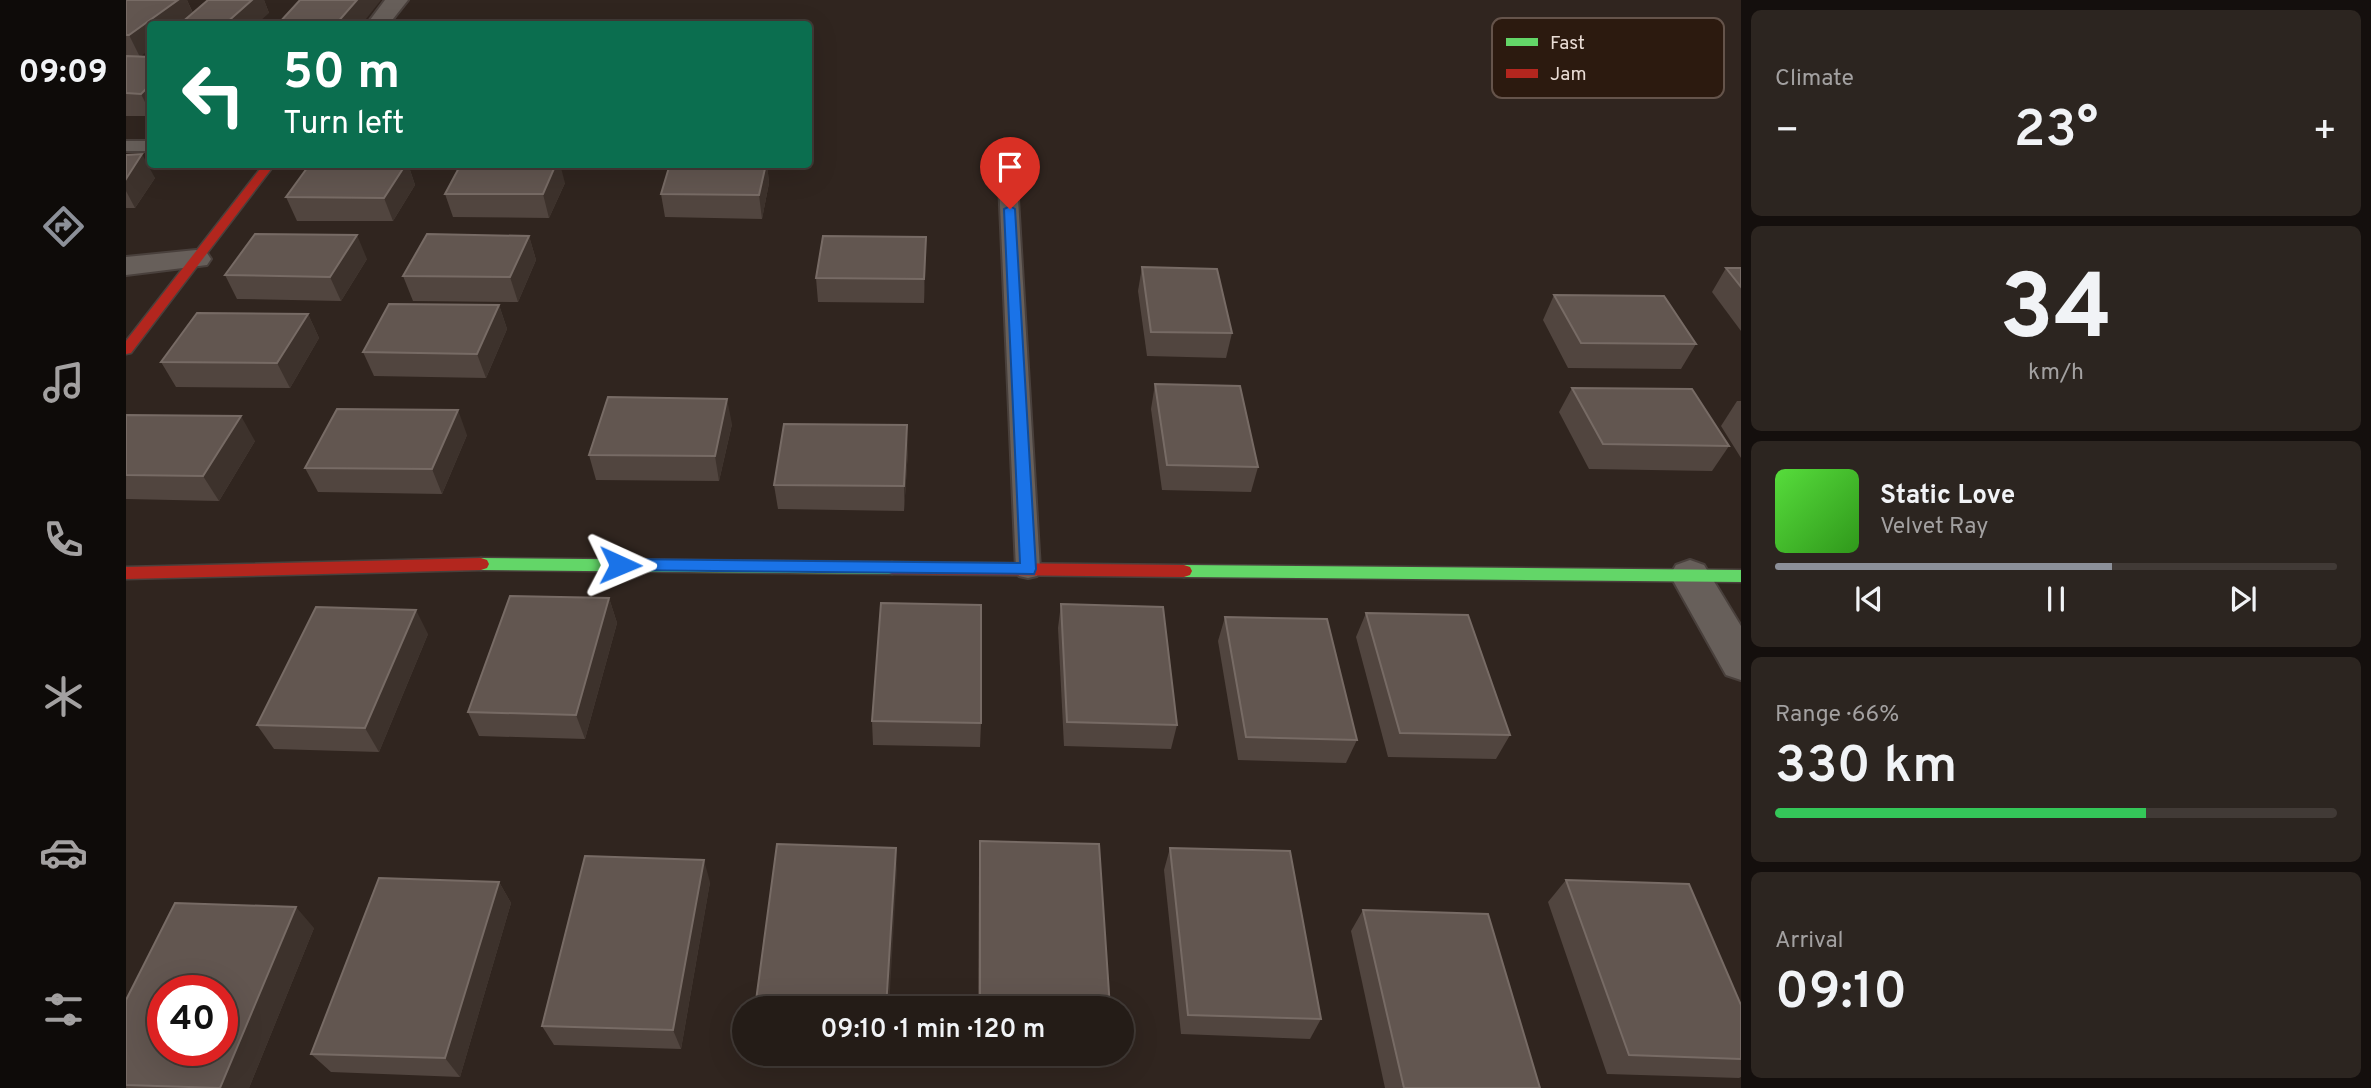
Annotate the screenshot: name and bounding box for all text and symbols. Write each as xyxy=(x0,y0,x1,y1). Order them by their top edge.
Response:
legend xyxy=(1492,18,1724,98)
text: Fast xyxy=(1550,32,1585,56)
text: 50 m xyxy=(283,44,400,106)
icon: left xyxy=(168,49,259,140)
text: 09:09 xyxy=(18,54,108,94)
text: Jam xyxy=(1550,63,1587,87)
text: Climate xyxy=(1775,65,1854,94)
text: 23° xyxy=(2014,99,2098,165)
text: Turn left xyxy=(283,105,404,145)
text: − xyxy=(1775,108,1800,157)
text: + xyxy=(2312,108,2337,157)
pin xyxy=(980,137,1040,209)
icon: arrive xyxy=(991,148,1029,186)
icon: directions xyxy=(39,202,88,251)
text: 34 xyxy=(1999,256,2113,371)
icon: music xyxy=(39,358,88,407)
text: km/h xyxy=(2028,359,2084,388)
text: Static Love xyxy=(1880,480,2015,513)
text: Velvet Ray xyxy=(1880,513,1988,542)
icon: phone xyxy=(39,515,88,564)
position arrow xyxy=(583,528,657,602)
icon: previous xyxy=(1850,580,1888,618)
icon: pause xyxy=(2037,580,2075,618)
icon: next xyxy=(2224,580,2262,618)
icon: climate xyxy=(39,672,88,721)
text: Range · 66% xyxy=(1775,701,1899,730)
text: 330 km xyxy=(1775,735,1957,801)
icon: car xyxy=(39,828,88,877)
text: Arrival xyxy=(1775,927,1844,956)
text: 09:10 xyxy=(1775,961,1907,1027)
speed limit sign: 40 xyxy=(147,975,238,1066)
icon: filters xyxy=(39,985,88,1034)
text: 09:10 · 1 min · 120 m xyxy=(821,1014,1045,1047)

